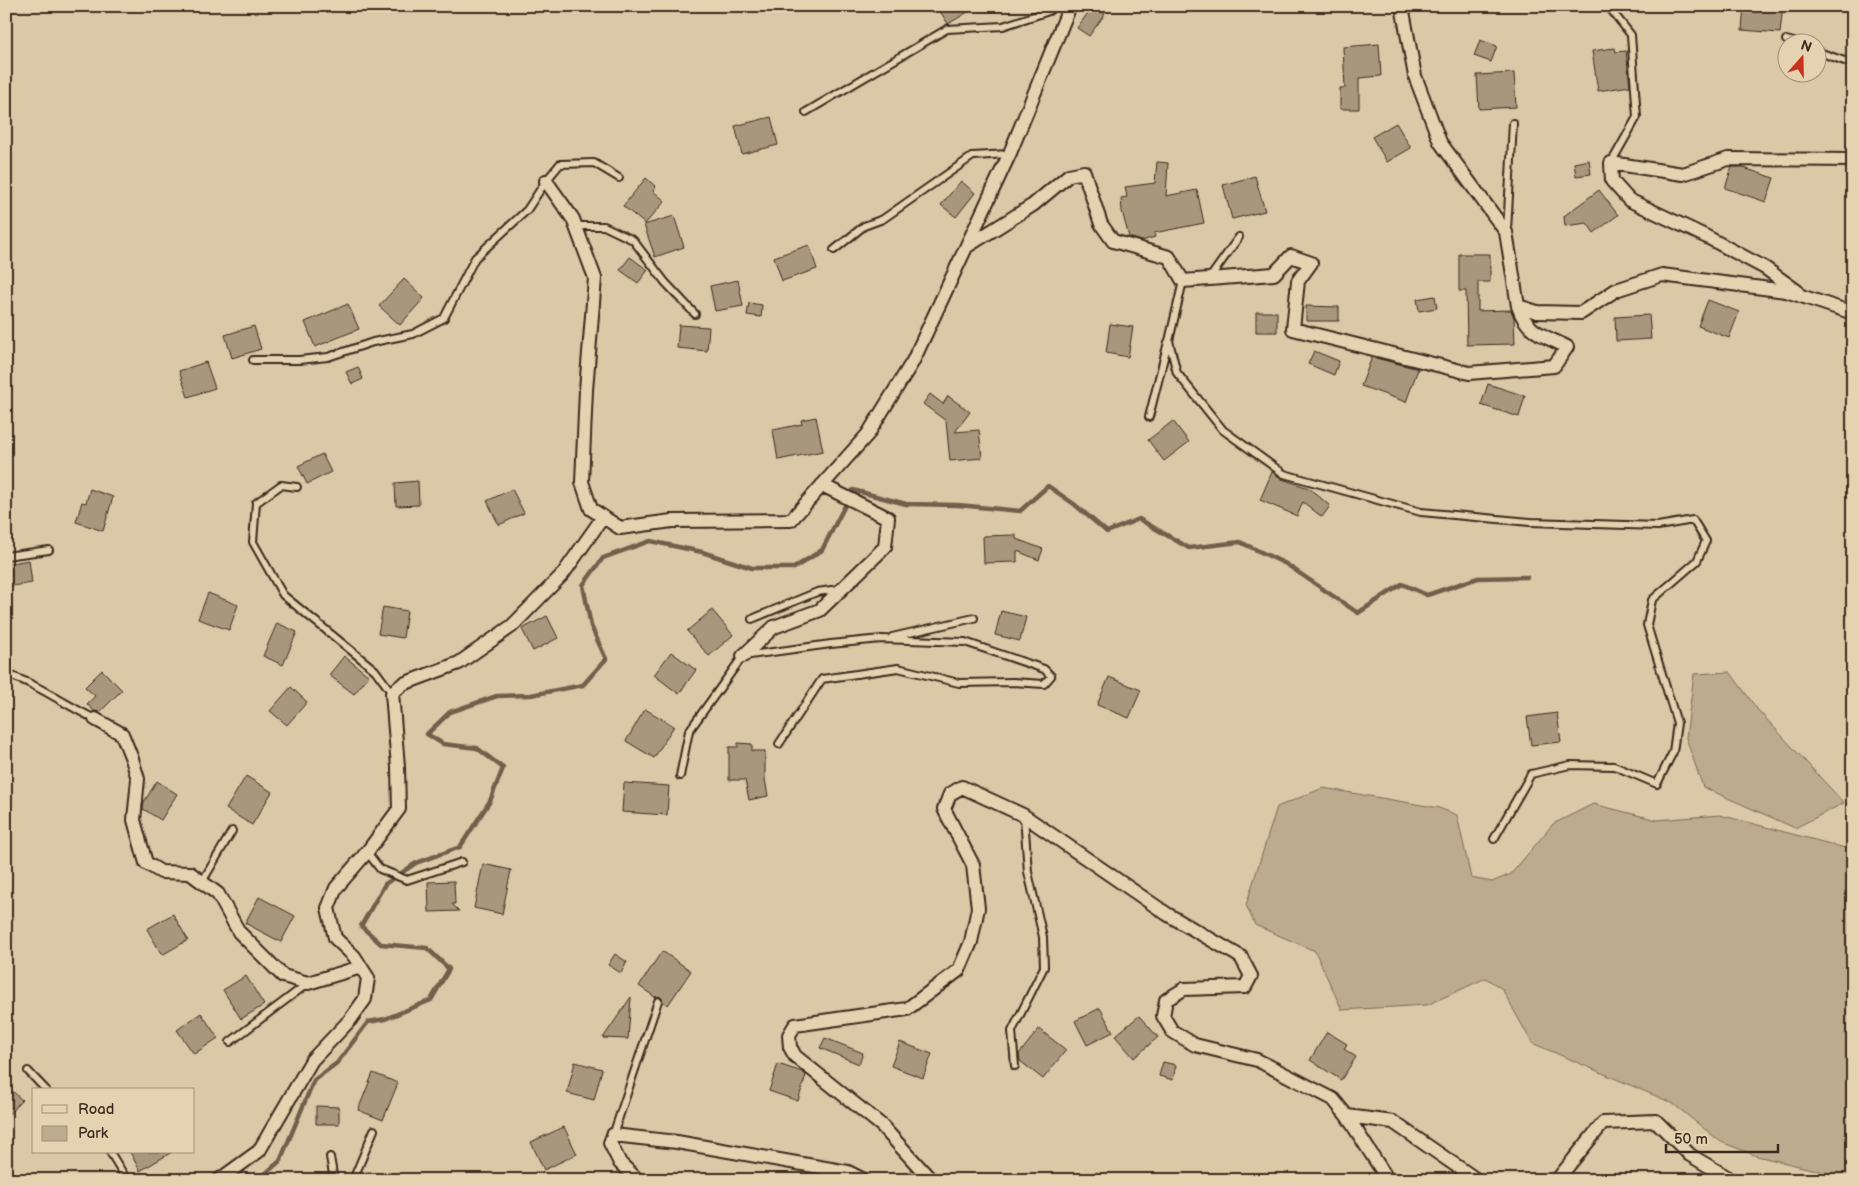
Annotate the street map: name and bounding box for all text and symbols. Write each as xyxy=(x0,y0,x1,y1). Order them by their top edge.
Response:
north arrow xyxy=(1776,32,1826,82)
text: N xyxy=(1798,36,1814,56)
legend xyxy=(32,1088,195,1154)
text: Road xyxy=(78,1100,114,1119)
scale bar xyxy=(1666,1121,1779,1153)
text: Park xyxy=(78,1124,109,1143)
text: 50 m xyxy=(1674,1130,1708,1149)

